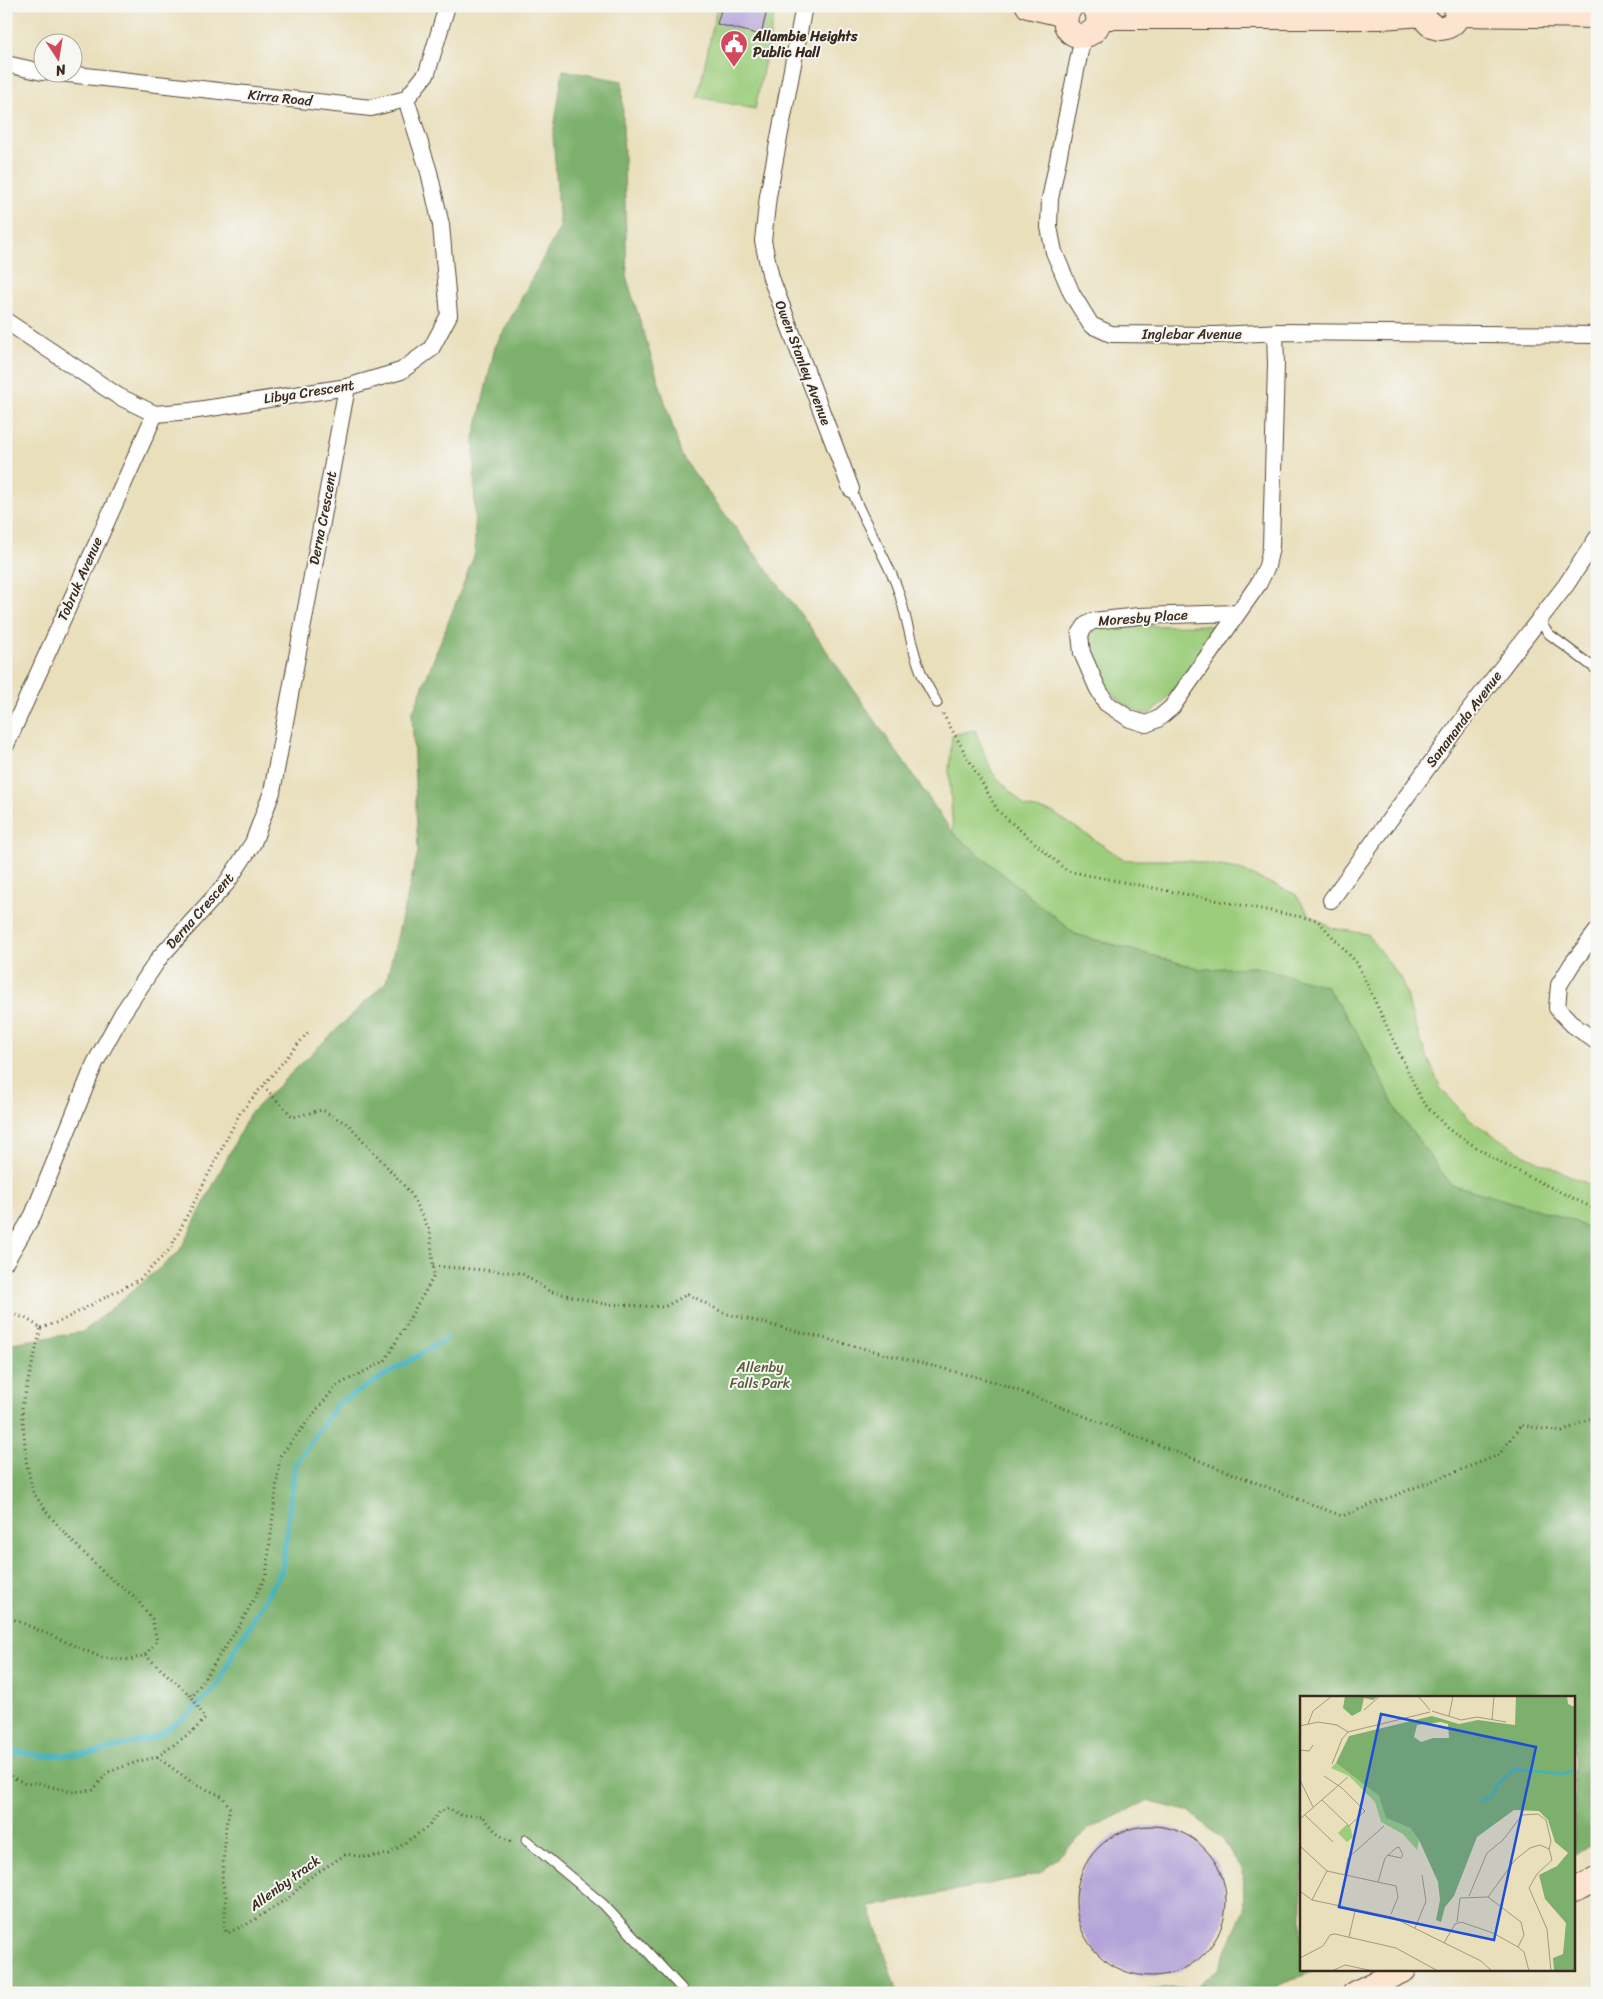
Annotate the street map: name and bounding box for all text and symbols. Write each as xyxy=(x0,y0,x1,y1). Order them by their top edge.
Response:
place label: Allambie Heights Public Hall xyxy=(752,24,858,65)
public building icon: Allambie Heights Public Hall xyxy=(719,29,749,68)
north arrow xyxy=(32,32,82,82)
text: N xyxy=(53,57,69,84)
street label: Kirra Road xyxy=(247,82,315,114)
street label: Owen Stanley Avenue xyxy=(768,297,838,430)
street label: Inglebar Avenue xyxy=(1141,322,1242,347)
street label: Libya Crescent xyxy=(262,372,356,412)
street label: Derna Crescent xyxy=(302,469,344,567)
street label: Tobruk Avenue xyxy=(50,533,110,625)
street label: Moresby Place xyxy=(1097,602,1189,634)
street label: Sanananda Avenue xyxy=(1419,665,1509,773)
street label: Derna Crescent xyxy=(159,867,241,955)
park label: Allenby Falls Park xyxy=(730,1355,791,1396)
inset map xyxy=(1300,1696,1576,1972)
street label: Allenby track xyxy=(243,1848,326,1918)

